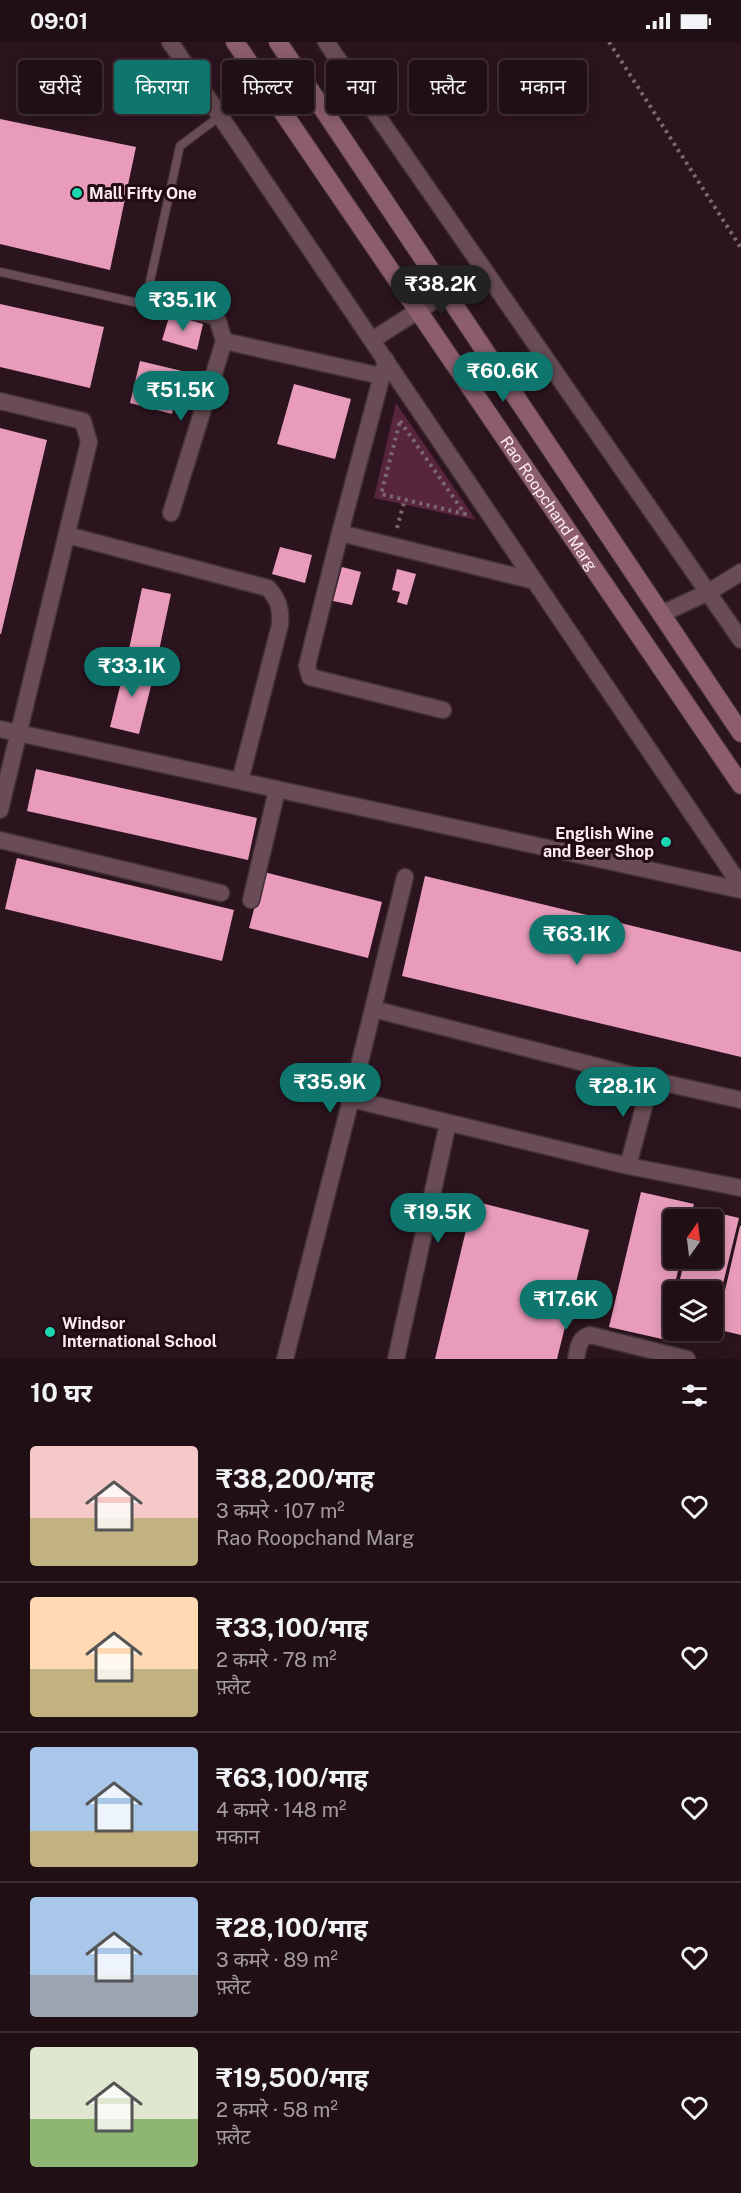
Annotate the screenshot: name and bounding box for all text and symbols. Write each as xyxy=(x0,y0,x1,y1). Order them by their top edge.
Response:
text: 09:01 xyxy=(30,8,88,34)
chip: खरीदें xyxy=(18,60,102,114)
chip: किराया xyxy=(114,60,210,114)
chip: फ़िल्टर xyxy=(222,60,314,114)
chip: नया xyxy=(326,60,397,114)
chip: फ़्लैट xyxy=(409,60,487,114)
chip: मकान xyxy=(499,60,587,114)
place label: Mall Fifty One xyxy=(89,184,197,203)
marker: Mall Fifty One xyxy=(70,186,84,200)
pin: ₹38.2K xyxy=(392,265,490,316)
text: ₹38.2K xyxy=(405,272,477,296)
pin: ₹35.1K xyxy=(134,281,232,332)
text: ₹35.1K xyxy=(149,288,217,312)
pin: ₹60.6K xyxy=(454,352,552,403)
text: ₹60.6K xyxy=(467,359,539,383)
pin: ₹51.5K xyxy=(132,371,230,422)
text: ₹51.5K xyxy=(147,378,215,402)
street label: Rao Roopchand Marg xyxy=(497,432,602,574)
pin: ₹33.1K xyxy=(83,647,181,698)
text: ₹33.1K xyxy=(98,654,166,678)
place label: English Wine and Beer Shop xyxy=(543,824,654,861)
marker: English Wine and Beer Shop xyxy=(659,835,673,849)
pin: ₹63.1K xyxy=(528,915,626,966)
text: ₹63.1K xyxy=(543,922,611,946)
pin: ₹35.9K xyxy=(281,1063,379,1114)
pin: ₹28.1K xyxy=(574,1067,672,1118)
text: ₹35.9K xyxy=(294,1070,366,1094)
text: ₹28.1K xyxy=(589,1074,657,1098)
pin: ₹19.5K xyxy=(389,1193,487,1244)
text: ₹19.5K xyxy=(404,1200,472,1224)
north arrow xyxy=(663,1209,723,1269)
map controls xyxy=(663,1209,723,1341)
pin: ₹17.6K xyxy=(517,1280,615,1331)
button: layers xyxy=(663,1281,723,1341)
text: ₹17.6K xyxy=(534,1287,598,1311)
place label: Windsor International School xyxy=(62,1314,217,1351)
marker: Windsor International School xyxy=(43,1325,57,1339)
text: 10 घर xyxy=(30,1377,92,1408)
icon: filters xyxy=(678,1379,711,1412)
text: ₹38,200/माह xyxy=(216,1463,374,1494)
icon: home xyxy=(78,1470,150,1542)
icon: heart xyxy=(678,1490,711,1523)
text: 3 कमरे · 107 m² xyxy=(216,1499,345,1523)
text: Rao Roopchand Marg xyxy=(216,1526,414,1550)
text: ₹33,100/माह xyxy=(216,1612,368,1643)
icon: home xyxy=(78,1621,150,1693)
icon: heart xyxy=(678,1641,711,1674)
text: 2 कमरे · 78 m² xyxy=(216,1648,337,1672)
text: फ़्लैट xyxy=(216,1675,251,1699)
text: ₹63,100/माह xyxy=(216,1762,368,1793)
icon: home xyxy=(78,1771,150,1843)
icon: heart xyxy=(678,1791,711,1824)
text: 4 कमरे · 148 m² xyxy=(216,1798,346,1822)
text: मकान xyxy=(216,1825,260,1849)
text: ₹28,100/माह xyxy=(216,1912,368,1943)
icon: home xyxy=(78,1921,150,1993)
icon: heart xyxy=(678,1941,711,1974)
text: 3 कमरे · 89 m² xyxy=(216,1948,338,1972)
text: फ़्लैट xyxy=(216,1975,251,1999)
text: ₹19,500/माह xyxy=(216,2062,368,2093)
icon: home xyxy=(78,2071,150,2143)
icon: heart xyxy=(678,2091,711,2124)
text: 2 कमरे · 58 m² xyxy=(216,2098,338,2122)
text: फ़्लैट xyxy=(216,2125,251,2149)

